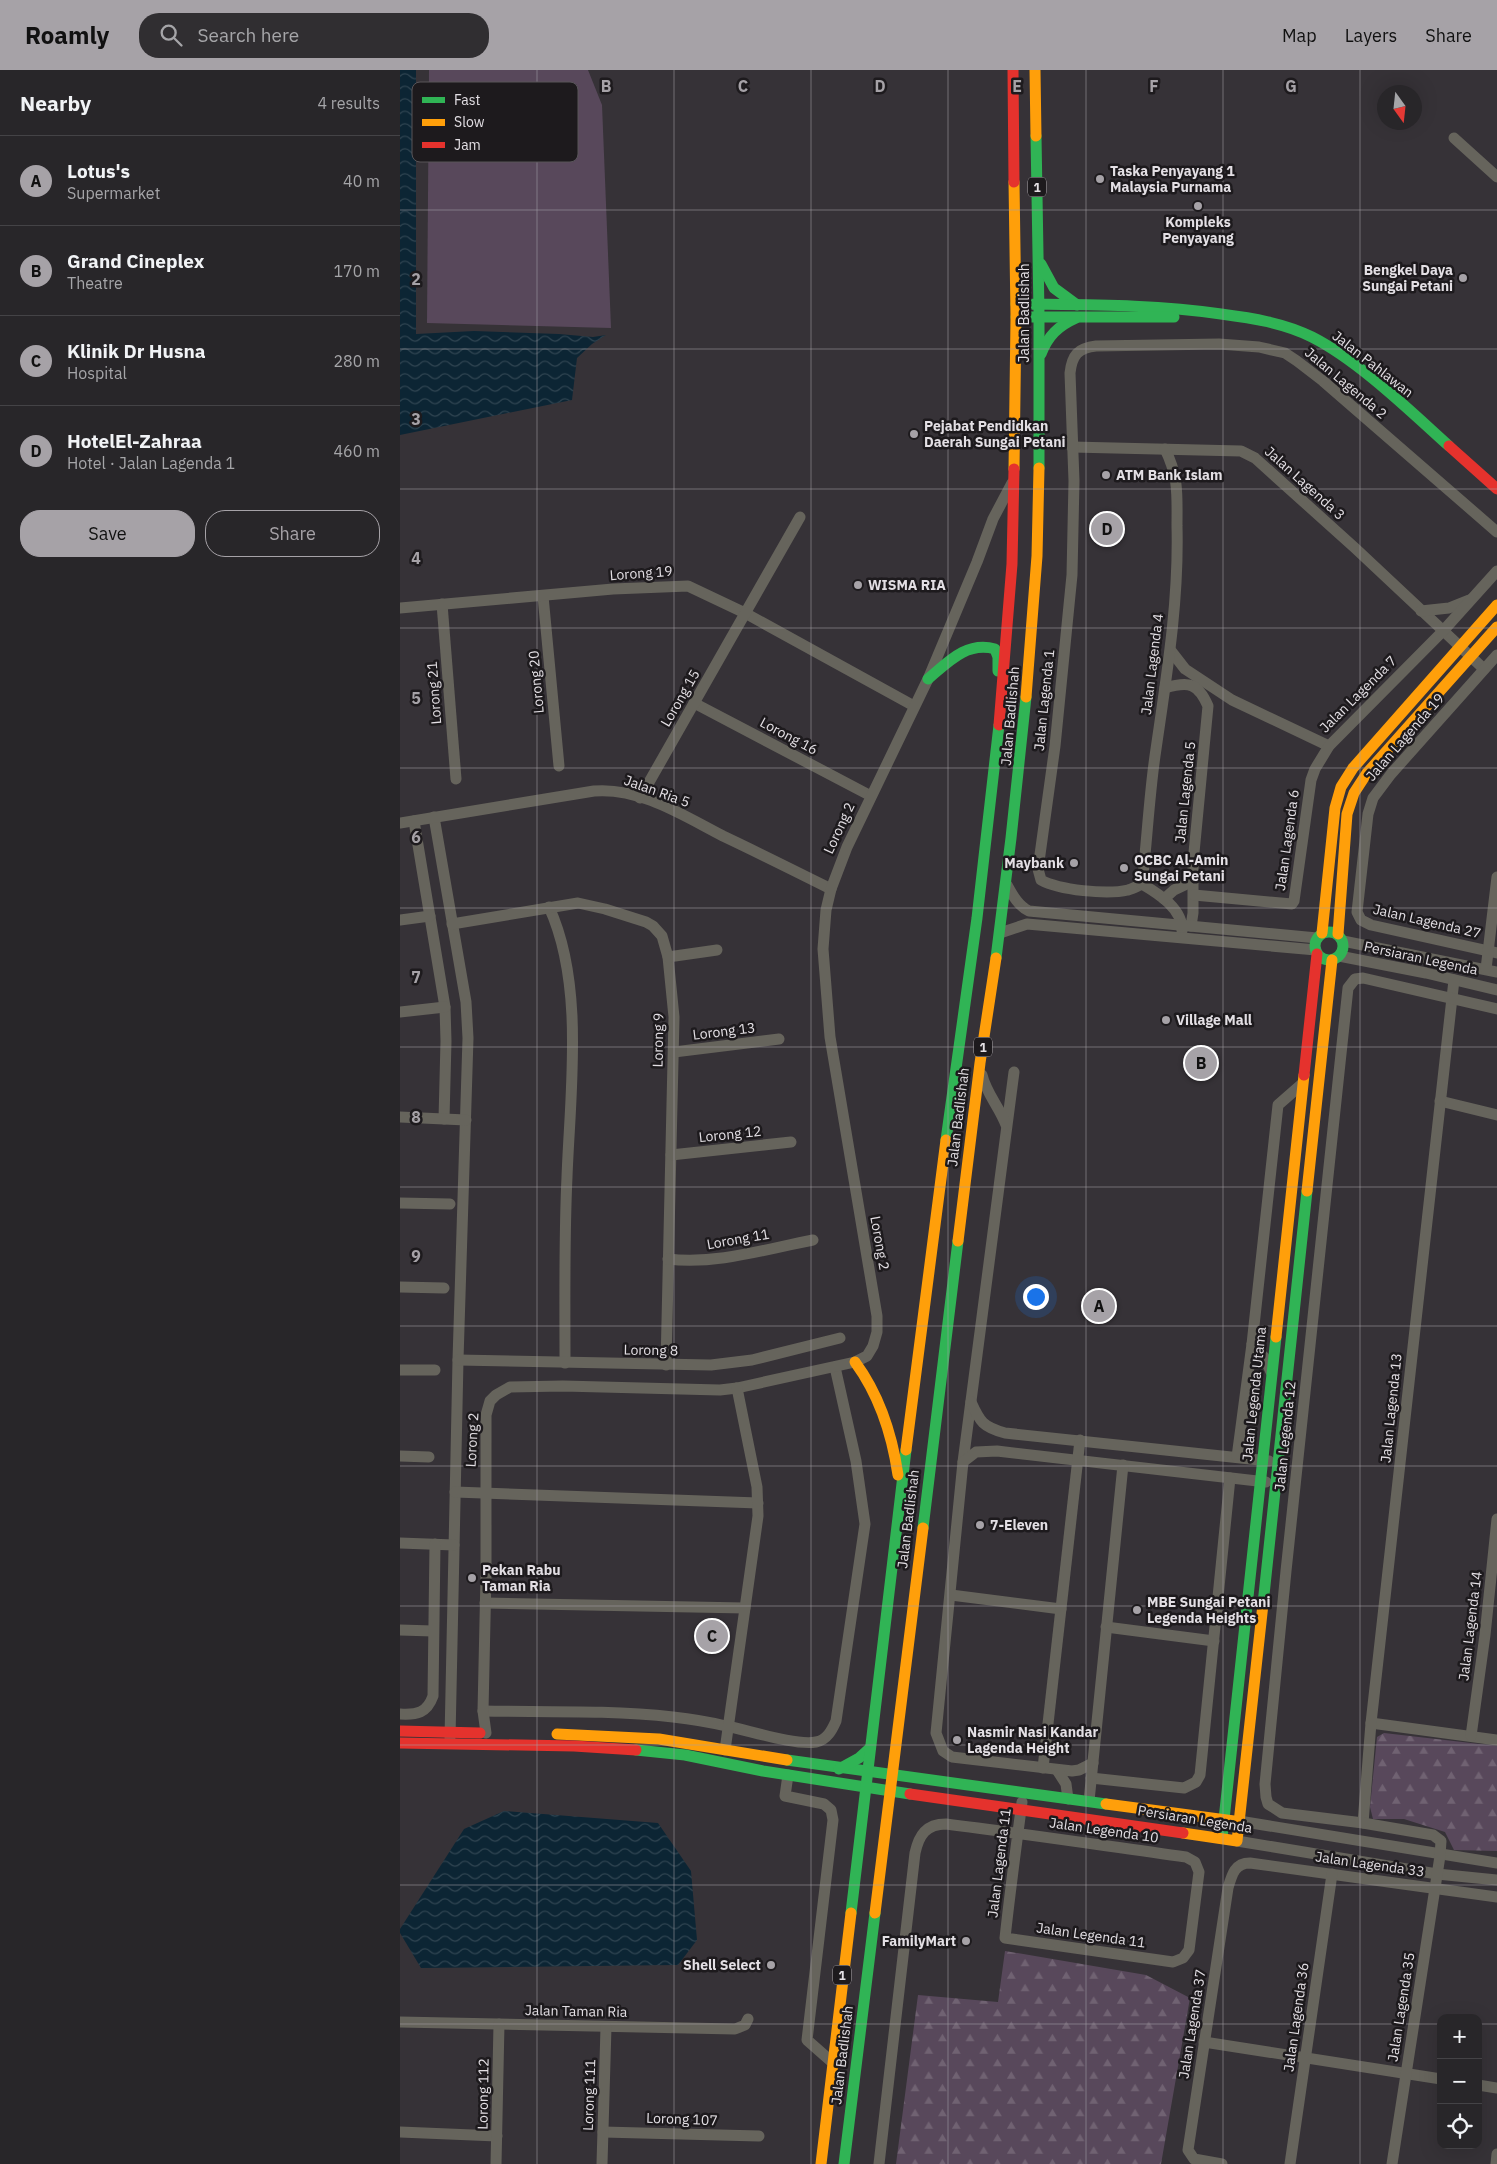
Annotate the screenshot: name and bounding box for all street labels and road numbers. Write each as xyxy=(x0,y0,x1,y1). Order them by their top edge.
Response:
road number: 1 xyxy=(1028,178,1046,196)
street label: Jalan Badlishah xyxy=(1015,263,1033,363)
street label: Jalan Pahlawan xyxy=(1329,327,1417,401)
street label: Jalan Lagenda 2 xyxy=(1301,343,1391,423)
street label: Jalan Lagenda 3 xyxy=(1261,442,1349,524)
street label: Lorong 19 xyxy=(609,562,673,584)
street label: Jalan Lagenda 4 xyxy=(1137,612,1167,716)
street label: Jalan Lagenda 1 xyxy=(1030,648,1058,752)
street label: Lorong 20 xyxy=(524,650,548,714)
street label: Jalan Lagenda 7 xyxy=(1316,652,1400,736)
street label: Lorong 21 xyxy=(423,661,445,725)
street label: Lorong 15 xyxy=(656,666,704,730)
street label: Jalan Badlishah xyxy=(997,666,1023,766)
street label: Jalan Lagenda 19 xyxy=(1362,689,1448,785)
street label: Lorong 16 xyxy=(757,713,821,759)
street label: Jalan Lagenda 5 xyxy=(1171,740,1199,844)
street label: Jalan Ria 5 xyxy=(622,771,692,811)
street label: Jalan Lagenda 6 xyxy=(1271,788,1303,892)
street label: Lorong 2 xyxy=(819,799,859,857)
street label: Jalan Lagenda 27 xyxy=(1371,900,1483,942)
street label: Persiaran Legenda xyxy=(1363,937,1480,979)
street label: Lorong 9 xyxy=(649,1013,667,1067)
street label: Lorong 13 xyxy=(692,1018,756,1044)
road number: 1 xyxy=(974,1038,992,1056)
street label: Jalan Badlishah xyxy=(943,1067,973,1167)
street label: Lorong 12 xyxy=(698,1122,762,1146)
street label: Lorong 2 xyxy=(866,1215,894,1271)
street label: Lorong 11 xyxy=(705,1225,771,1253)
street label: Jalan Legenda Utama xyxy=(1238,1325,1270,1462)
street label: Lorong 8 xyxy=(624,1341,678,1359)
street label: Jalan Lagenda 13 xyxy=(1376,1352,1406,1464)
street label: Jalan Legenda 12 xyxy=(1270,1380,1300,1492)
street label: Lorong 2 xyxy=(462,1412,482,1468)
street label: Jalan Badlishah xyxy=(893,1469,923,1569)
street label: Jalan Lagenda 14 xyxy=(1454,1570,1486,1682)
street label: Persiaran Legenda xyxy=(1136,1801,1254,1837)
street label: Jalan Lagenda 11 xyxy=(983,1807,1015,1919)
street label: Jalan Legenda 10 xyxy=(1048,1813,1160,1847)
street label: Jalan Lagenda 33 xyxy=(1314,1847,1426,1881)
street label: Jalan Legenda 11 xyxy=(1035,1918,1147,1952)
street label: Jalan Lagenda 35 xyxy=(1383,1951,1419,2063)
street label: Jalan Lagenda 36 xyxy=(1279,1961,1313,2073)
road number: 1 xyxy=(833,1966,851,1984)
street label: Jalan Lagenda 37 xyxy=(1174,1968,1210,2080)
street label: Jalan Taman Ria xyxy=(525,2001,628,2021)
street label: Jalan Badlishah xyxy=(827,2005,857,2105)
street label: Lorong 112 xyxy=(473,2058,493,2130)
street label: Lorong 111 xyxy=(579,2059,599,2131)
street label: Lorong 107 xyxy=(646,2109,718,2129)

